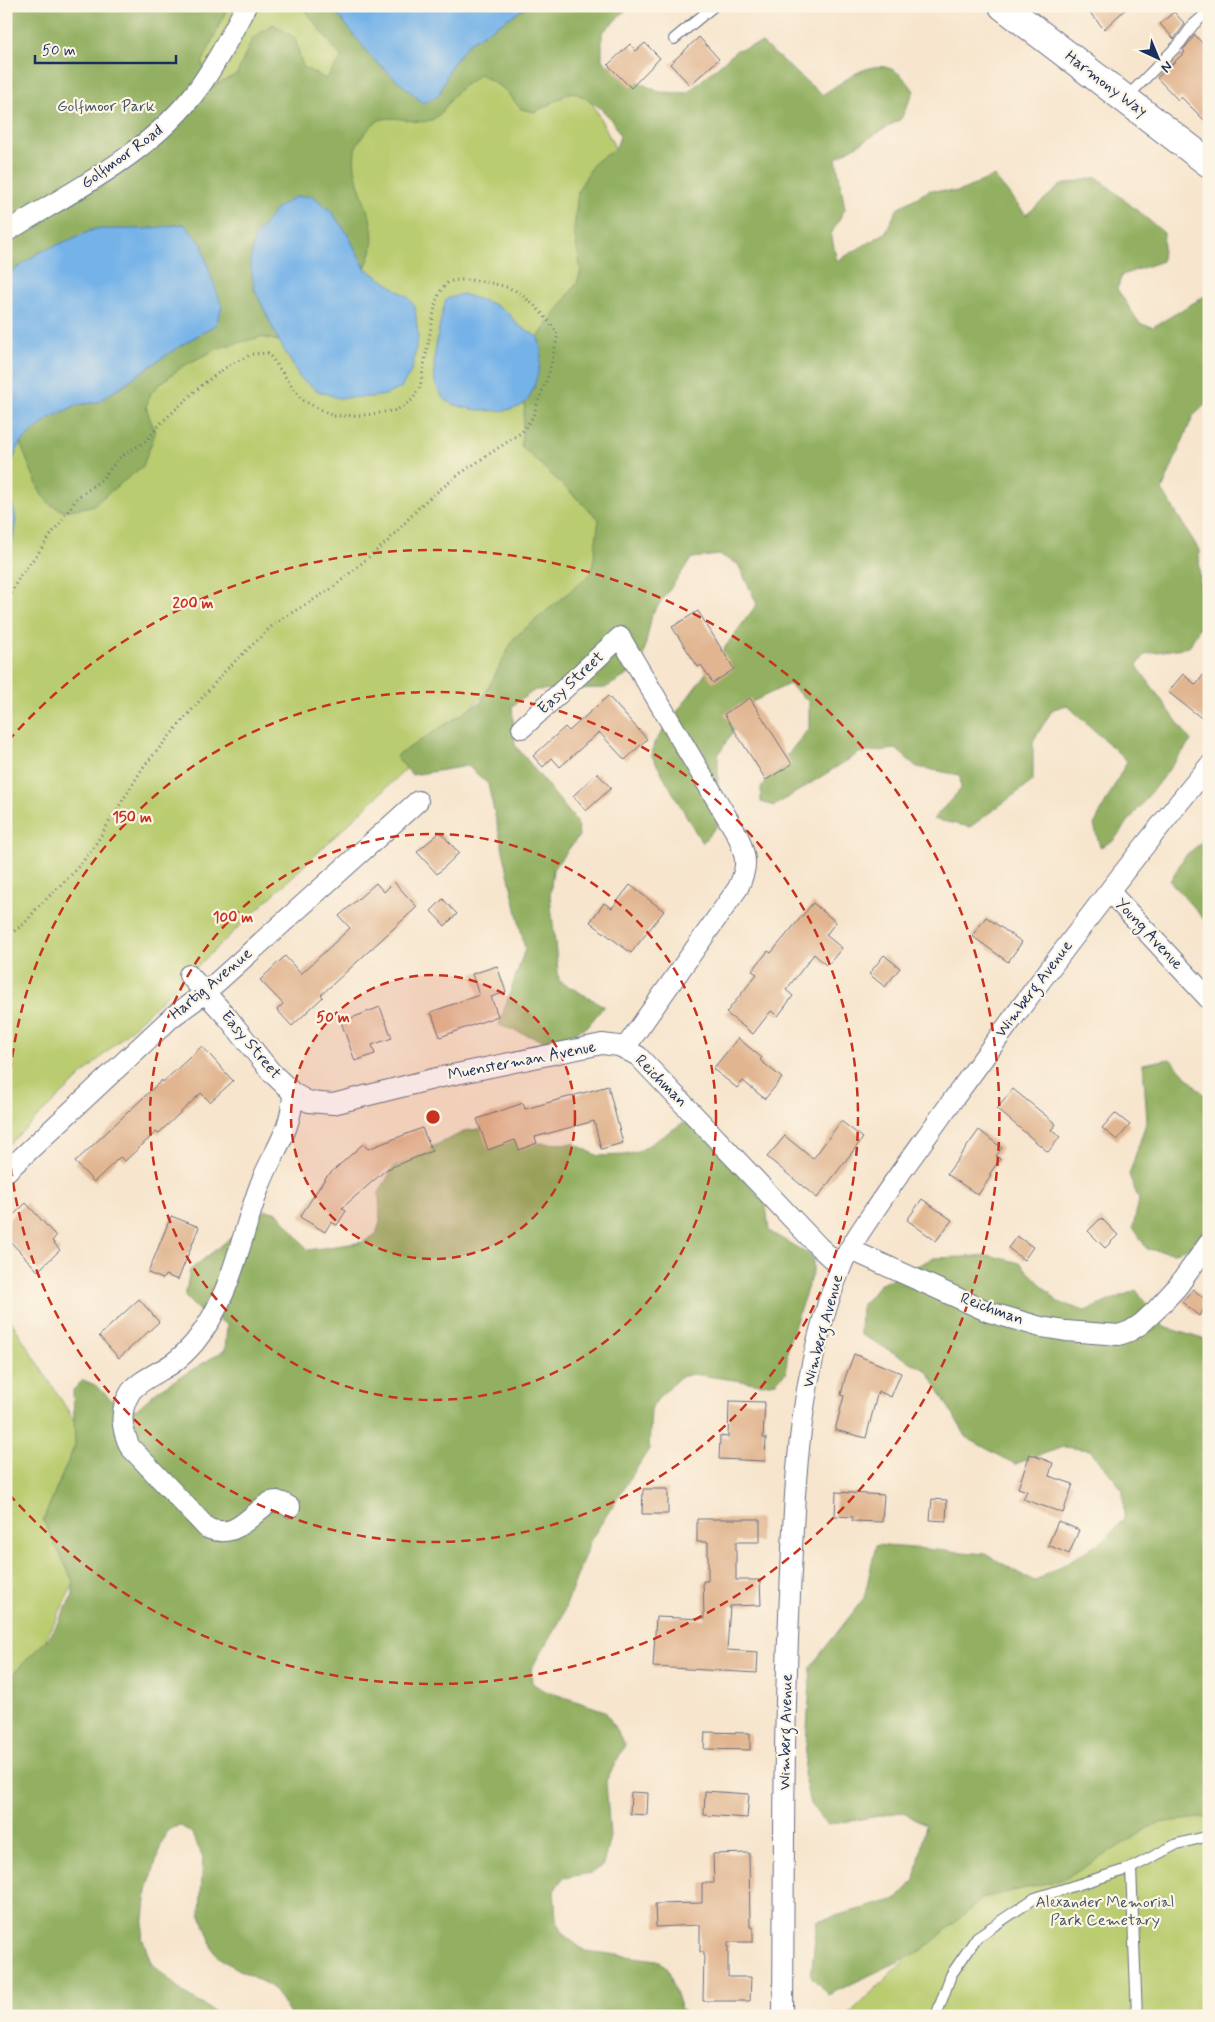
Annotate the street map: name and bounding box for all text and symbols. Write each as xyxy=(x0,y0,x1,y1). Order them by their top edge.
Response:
scale bar xyxy=(35,32,176,64)
north arrow xyxy=(1132,32,1182,82)
text: 50 m xyxy=(42,41,76,61)
street label: Harmony Way xyxy=(1060,46,1152,122)
text: N xyxy=(1157,57,1176,76)
park label: Golfmoor Park xyxy=(57,96,155,117)
street label: Golfmoor Road xyxy=(77,120,167,194)
text: 200 m xyxy=(173,594,214,614)
street label: Easy Street xyxy=(533,647,609,719)
text: 150 m xyxy=(112,808,152,828)
street label: Young Avenue xyxy=(1110,894,1188,975)
text: 100 m xyxy=(213,908,253,928)
street label: Wimberg Avenue xyxy=(991,936,1078,1042)
street label: Hartig Avenue xyxy=(165,943,257,1025)
street label: Easy Street xyxy=(216,1006,286,1084)
text: 50 m xyxy=(316,1008,350,1028)
street label: Muensterman Avenue xyxy=(446,1036,598,1086)
street label: Reichman xyxy=(630,1050,692,1112)
centre of rings xyxy=(424,1108,442,1126)
street label: Wimberg Avenue xyxy=(798,1272,849,1390)
street label: Reichman xyxy=(957,1288,1027,1330)
street label: Wimberg Avenue xyxy=(774,1673,799,1790)
park label: Alexander Memorial Park Cemetary xyxy=(1035,1892,1175,1931)

